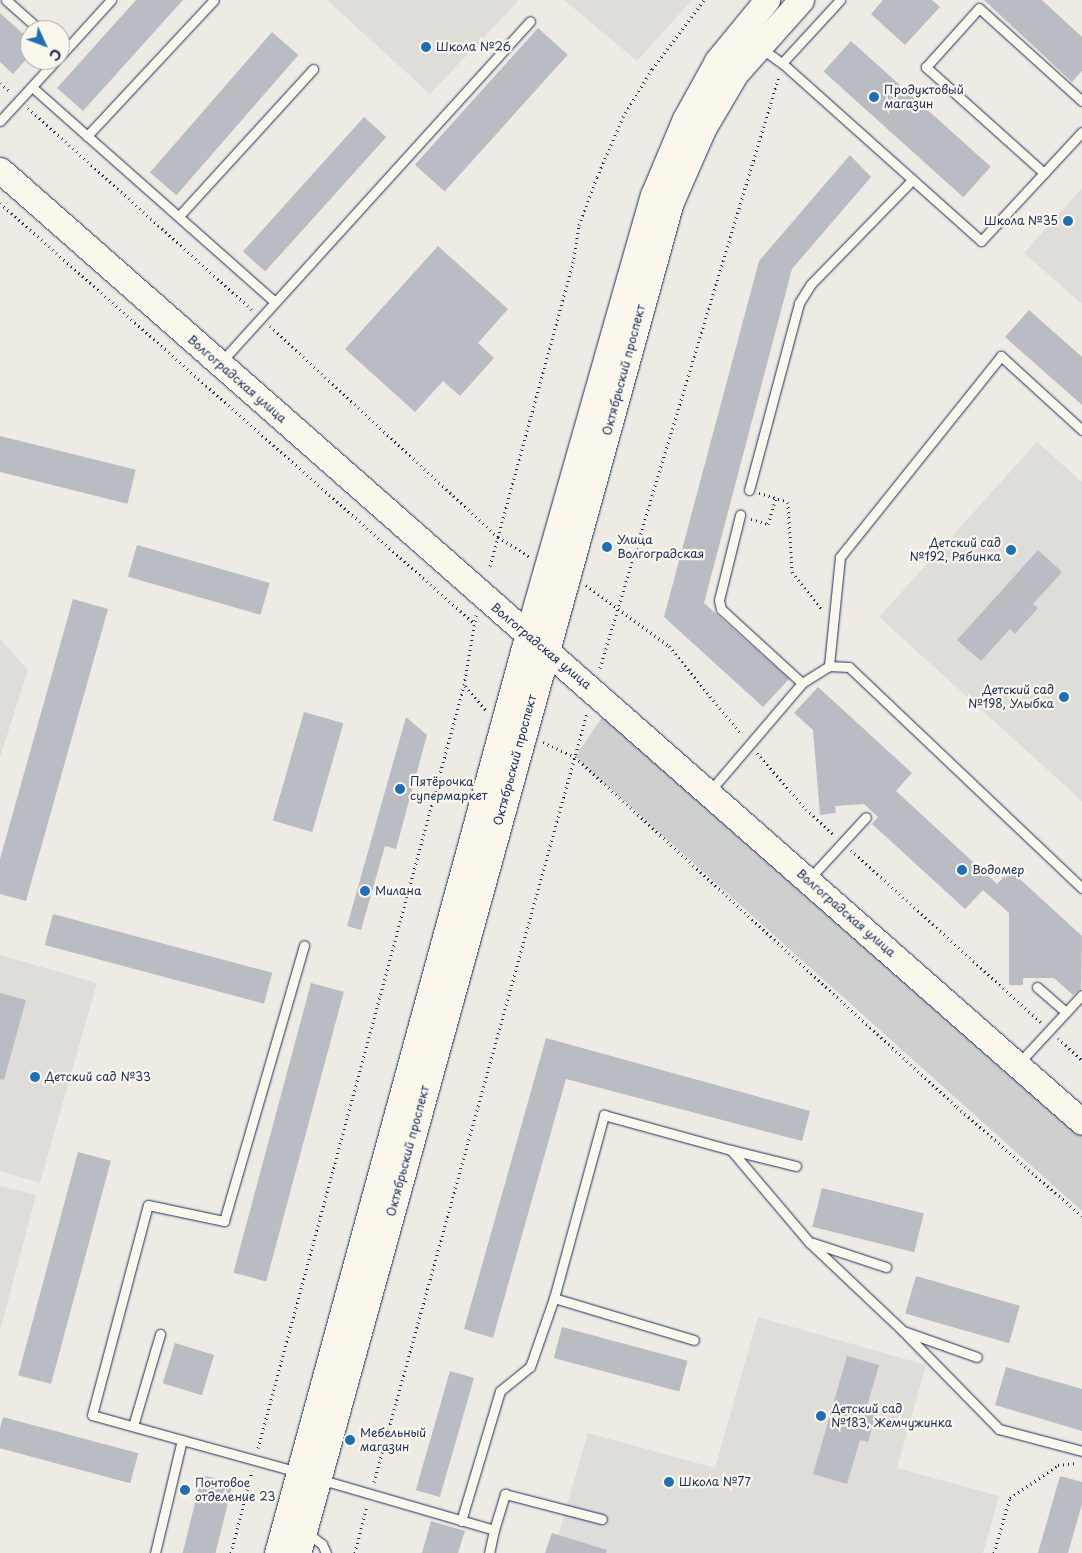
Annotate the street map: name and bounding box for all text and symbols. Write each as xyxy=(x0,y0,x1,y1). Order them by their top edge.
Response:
north arrow xyxy=(20,20,70,70)
place label: Школа №26 xyxy=(436,40,511,54)
marker: Школа №26 xyxy=(420,41,432,53)
text: С xyxy=(44,44,67,66)
place label: Продуктовый магазин xyxy=(884,83,964,111)
marker: Продуктовый магазин xyxy=(868,91,880,103)
place label: Школа №35 xyxy=(984,214,1058,228)
marker: Школа №35 xyxy=(1062,215,1074,227)
street label: Октябрьский проспект xyxy=(600,303,648,437)
street label: Волгоградская улица xyxy=(184,332,290,426)
place label: Улица Волгоградская xyxy=(617,533,704,561)
place label: Детский сад №192, Рябинка xyxy=(909,536,1001,564)
marker: Улица Волгоградская xyxy=(601,541,613,553)
marker: Детский сад №192, Рябинка xyxy=(1005,544,1017,556)
street label: Волгоградская улица xyxy=(488,600,594,692)
place label: Детский сад №198, Улыбка xyxy=(968,683,1054,711)
marker: Детский сад №198, Улыбка xyxy=(1058,691,1070,703)
street label: Октябрьский проспект xyxy=(491,693,539,827)
place label: Пятёрочка супермаркет xyxy=(410,775,488,803)
marker: Пятёрочка супермаркет xyxy=(394,783,406,795)
place label: Водомер xyxy=(972,863,1024,877)
marker: Водомер xyxy=(956,864,968,876)
street label: Волгоградская улица xyxy=(793,866,899,960)
place label: Милана xyxy=(375,884,422,898)
marker: Милана xyxy=(359,885,371,897)
place label: Детский сад №33 xyxy=(45,1070,152,1084)
marker: Детский сад №33 xyxy=(29,1071,41,1083)
street label: Октябрьский проспект xyxy=(384,1084,432,1218)
place label: Детский сад №183, Жемчужинка xyxy=(831,1402,952,1430)
marker: Детский сад №183, Жемчужинка xyxy=(815,1410,827,1422)
place label: Мебельный магазин xyxy=(360,1426,426,1454)
marker: Мебельный магазин xyxy=(344,1434,356,1446)
place label: Школа №77 xyxy=(679,1475,751,1489)
place label: Почтовое отделение 23 xyxy=(195,1476,276,1504)
marker: Школа №77 xyxy=(663,1476,675,1488)
marker: Почтовое отделение 23 xyxy=(179,1484,191,1496)

